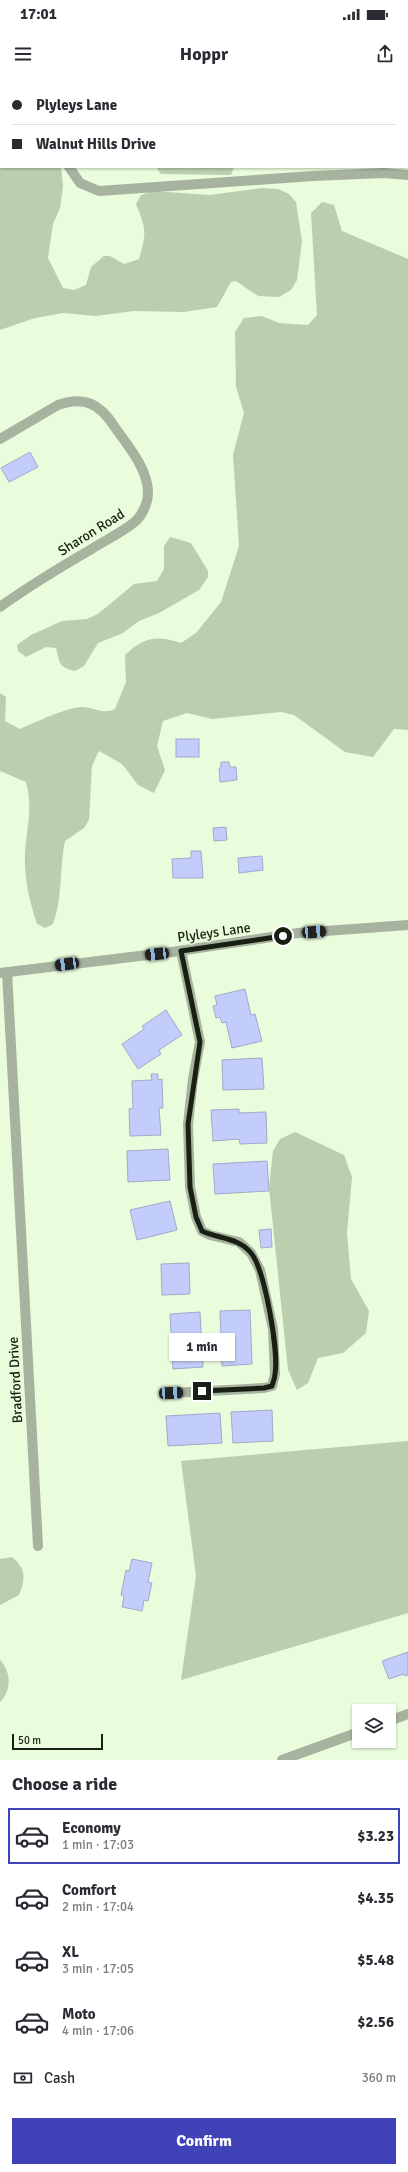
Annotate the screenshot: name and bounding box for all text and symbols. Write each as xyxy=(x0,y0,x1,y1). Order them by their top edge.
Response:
text: 17:01 xyxy=(20,5,57,23)
icon: menu xyxy=(12,43,34,65)
text: Hoppr xyxy=(180,43,228,65)
icon: share xyxy=(374,43,396,65)
text: Plyleys Lane xyxy=(36,96,117,114)
text: Walnut Hills Drive xyxy=(36,135,156,153)
street label: Sharon Road xyxy=(55,505,128,560)
street label: Plyleys Lane xyxy=(176,919,252,946)
car xyxy=(302,925,326,939)
route start xyxy=(274,927,292,945)
car xyxy=(144,947,170,961)
car xyxy=(54,956,80,972)
callout: 1 min xyxy=(169,1333,235,1361)
street label: Bradford Drive xyxy=(5,1336,26,1424)
text: 1 min xyxy=(186,1339,218,1355)
route end xyxy=(193,1382,211,1400)
car xyxy=(159,1386,183,1400)
map controls xyxy=(352,1704,396,1748)
button: layers xyxy=(352,1704,396,1748)
scale bar xyxy=(12,1732,103,1751)
text: 50 m xyxy=(18,1734,41,1747)
text: Choose a ride xyxy=(12,1773,117,1795)
icon: car xyxy=(14,1818,50,1854)
text: Economy xyxy=(62,1819,121,1837)
text: $3.23 xyxy=(357,1827,394,1845)
text: 1 min · 17:03 xyxy=(62,1837,134,1853)
icon: car xyxy=(14,1880,50,1916)
text: Comfort xyxy=(62,1881,116,1899)
text: $4.35 xyxy=(357,1889,394,1907)
text: 2 min · 17:04 xyxy=(62,1899,134,1915)
icon: car xyxy=(14,1942,50,1978)
text: XL xyxy=(62,1943,79,1961)
text: $5.48 xyxy=(357,1951,394,1969)
text: 3 min · 17:05 xyxy=(62,1961,134,1977)
icon: car xyxy=(14,2004,50,2040)
text: Moto xyxy=(62,2005,96,2023)
text: $2.56 xyxy=(357,2013,394,2031)
text: 4 min · 17:06 xyxy=(62,2023,134,2039)
icon: cash xyxy=(12,2067,34,2089)
text: Cash xyxy=(44,2069,75,2087)
text: 360 m xyxy=(362,2070,396,2086)
button: Confirm xyxy=(12,2118,396,2164)

